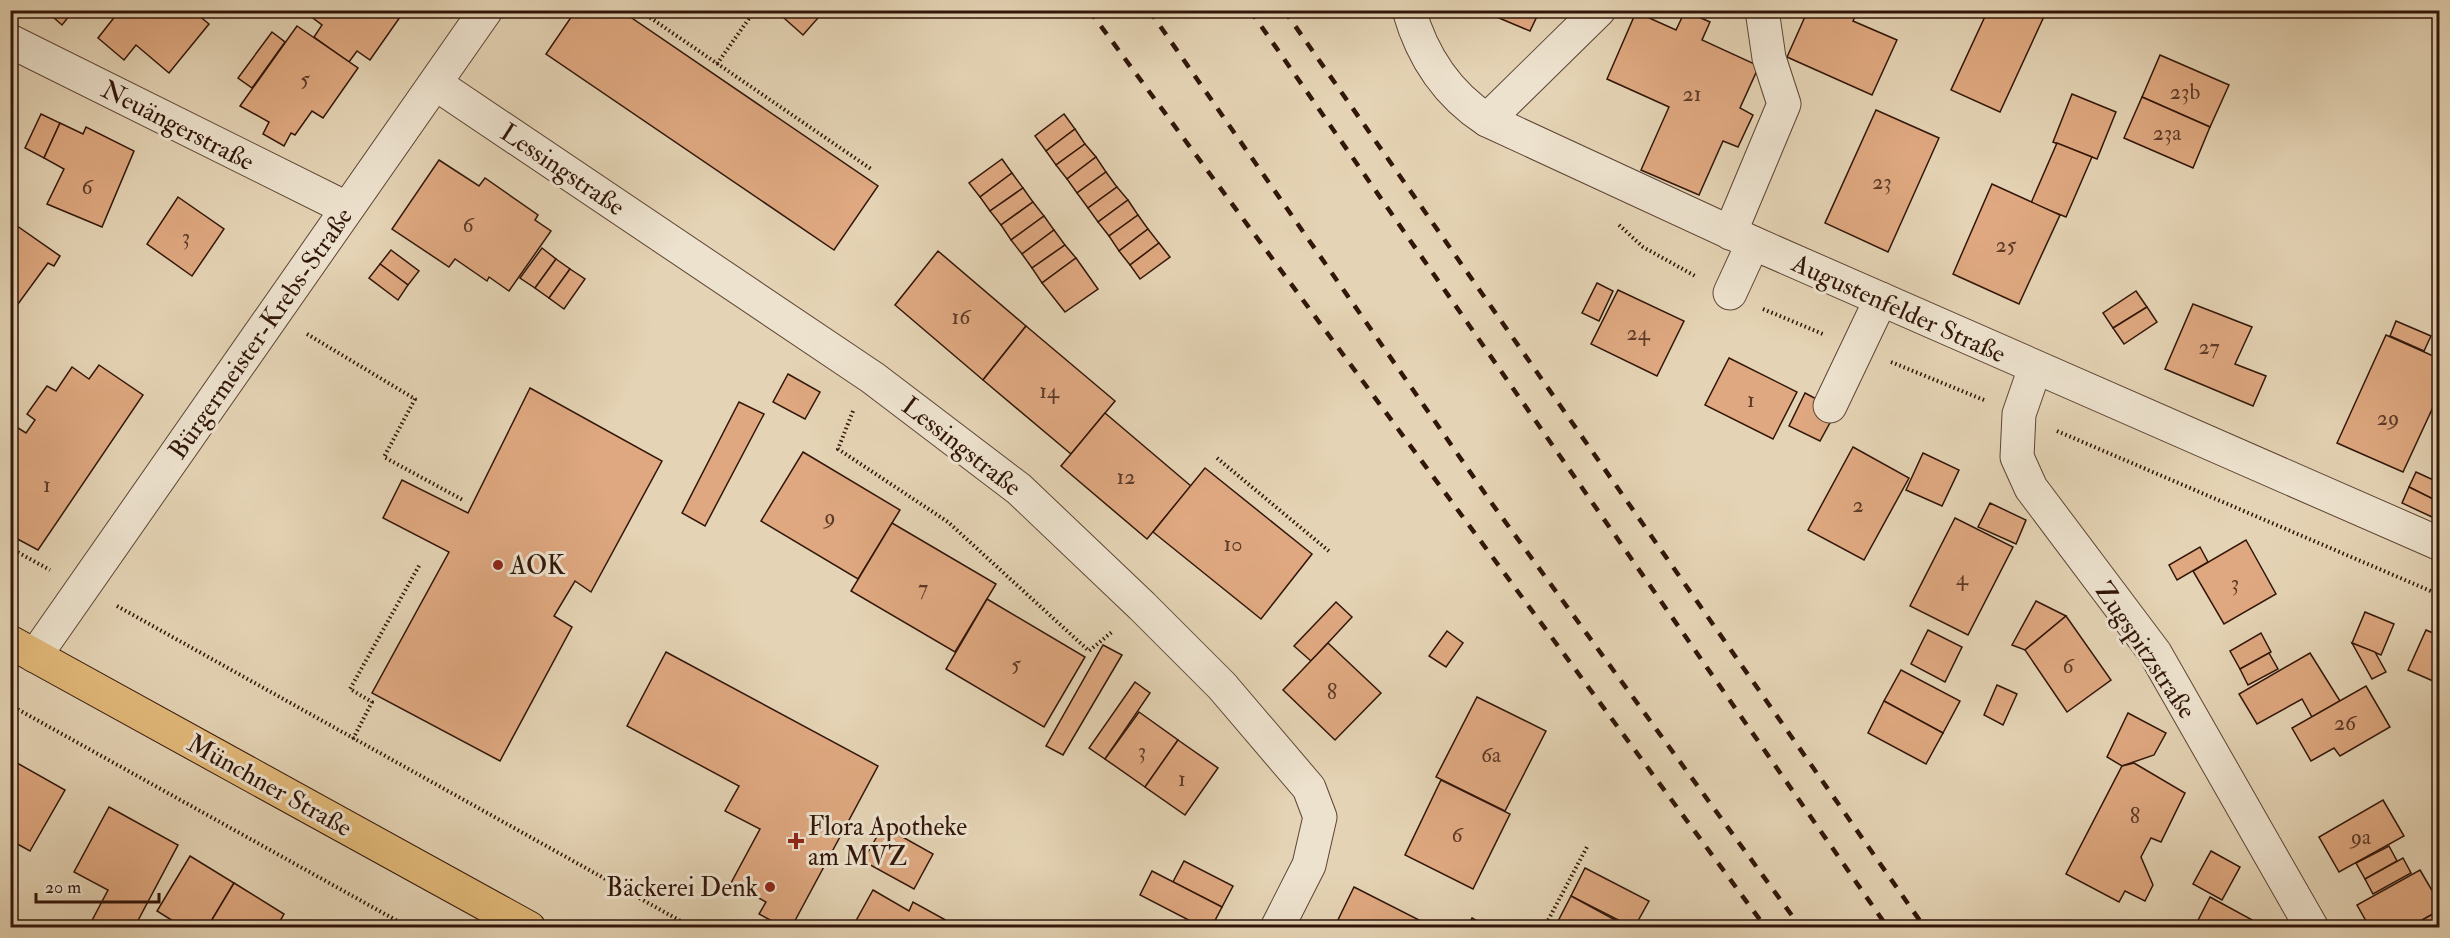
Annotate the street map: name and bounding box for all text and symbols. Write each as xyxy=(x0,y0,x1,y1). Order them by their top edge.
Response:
house number: 5 xyxy=(300,65,310,93)
street label: Neuängerstraße xyxy=(96,74,259,178)
house number: 23b xyxy=(2170,78,2200,106)
house number: 21 xyxy=(1682,80,1702,108)
street label: Lessingstraße xyxy=(494,117,631,223)
house number: 23a xyxy=(2153,119,2182,147)
house number: 23 xyxy=(1872,168,1892,196)
house number: 6 xyxy=(81,173,94,201)
street label: Bürgermeister-Krebs-Straße xyxy=(162,202,360,465)
house number: 6 xyxy=(462,211,475,239)
house number: 3 xyxy=(182,223,190,251)
house number: 25 xyxy=(1996,231,2017,259)
street label: Augustenfelder Straße xyxy=(1786,247,2011,370)
house number: 16 xyxy=(952,303,972,331)
house number: 24 xyxy=(1626,319,1651,347)
house number: 27 xyxy=(2198,333,2220,361)
house number: 14 xyxy=(1039,377,1060,405)
house number: 1 xyxy=(1747,386,1755,414)
street label: Lessingstraße xyxy=(895,390,1028,504)
house number: 29 xyxy=(2377,404,2399,432)
house number: 12 xyxy=(1116,463,1136,491)
house number: 1 xyxy=(43,471,51,499)
house number: 2 xyxy=(1852,491,1864,519)
house number: 9 xyxy=(822,503,836,531)
house number: 10 xyxy=(1223,530,1243,558)
place label: AOK xyxy=(509,550,566,582)
marker: AOK xyxy=(491,558,505,572)
house number: 4 xyxy=(1956,564,1969,592)
house number: 3 xyxy=(2231,569,2239,597)
house number: 7 xyxy=(918,574,928,602)
street label: Zugspitzstraße xyxy=(2087,576,2203,726)
house number: 5 xyxy=(1011,650,1021,678)
house number: 6 xyxy=(2062,652,2075,680)
house number: 8 xyxy=(1327,678,1337,706)
house number: 26 xyxy=(2334,709,2358,737)
street label: Münchner Straße xyxy=(182,727,358,844)
house number: 3 xyxy=(1138,737,1146,765)
house number: 6a xyxy=(1481,741,1502,769)
house number: 1 xyxy=(1178,765,1186,793)
house number: 8 xyxy=(2130,802,2140,830)
place label: Flora Apotheke am MVZ xyxy=(808,811,967,873)
house number: 6 xyxy=(1451,821,1464,849)
house number: 9a xyxy=(2349,823,2372,851)
marker: Flora Apotheke am MVZ xyxy=(789,834,803,848)
scale bar xyxy=(36,866,159,904)
place label: Bäckerei Denk xyxy=(606,872,759,904)
text: 20 m xyxy=(45,876,81,899)
marker: Bäckerei Denk xyxy=(763,880,777,894)

